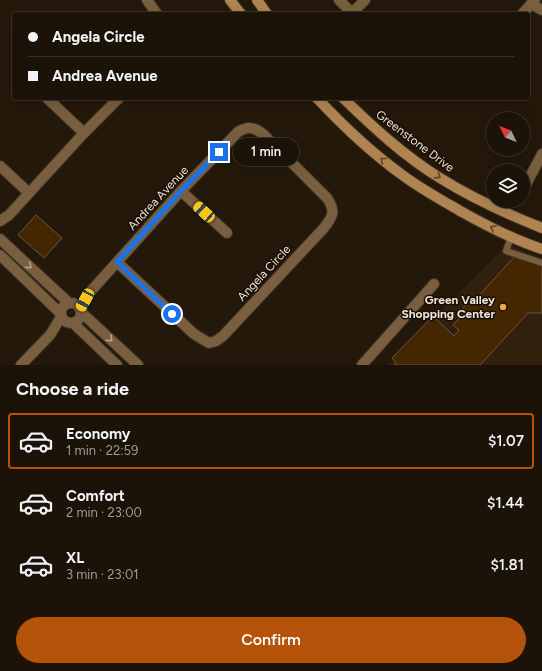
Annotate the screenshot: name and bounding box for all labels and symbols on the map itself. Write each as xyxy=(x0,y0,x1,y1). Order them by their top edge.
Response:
street label: Greenstone Drive xyxy=(373,107,457,175)
north arrow xyxy=(486,112,530,156)
callout: 1 min xyxy=(233,138,299,166)
route end xyxy=(210,143,228,161)
one-way arrow xyxy=(380,158,387,165)
street label: Andrea Avenue xyxy=(125,163,191,233)
one-way arrow xyxy=(434,171,441,179)
car xyxy=(191,200,217,224)
one-way arrow xyxy=(490,225,497,233)
street label: Angela Circle xyxy=(235,242,294,304)
one-way arrow xyxy=(24,261,32,268)
car xyxy=(74,287,96,313)
place label: Green Valley Shopping Center xyxy=(401,293,495,321)
marker: Green Valley Shopping Center xyxy=(498,302,508,312)
route start xyxy=(163,305,181,323)
one-way arrow xyxy=(105,334,112,341)

